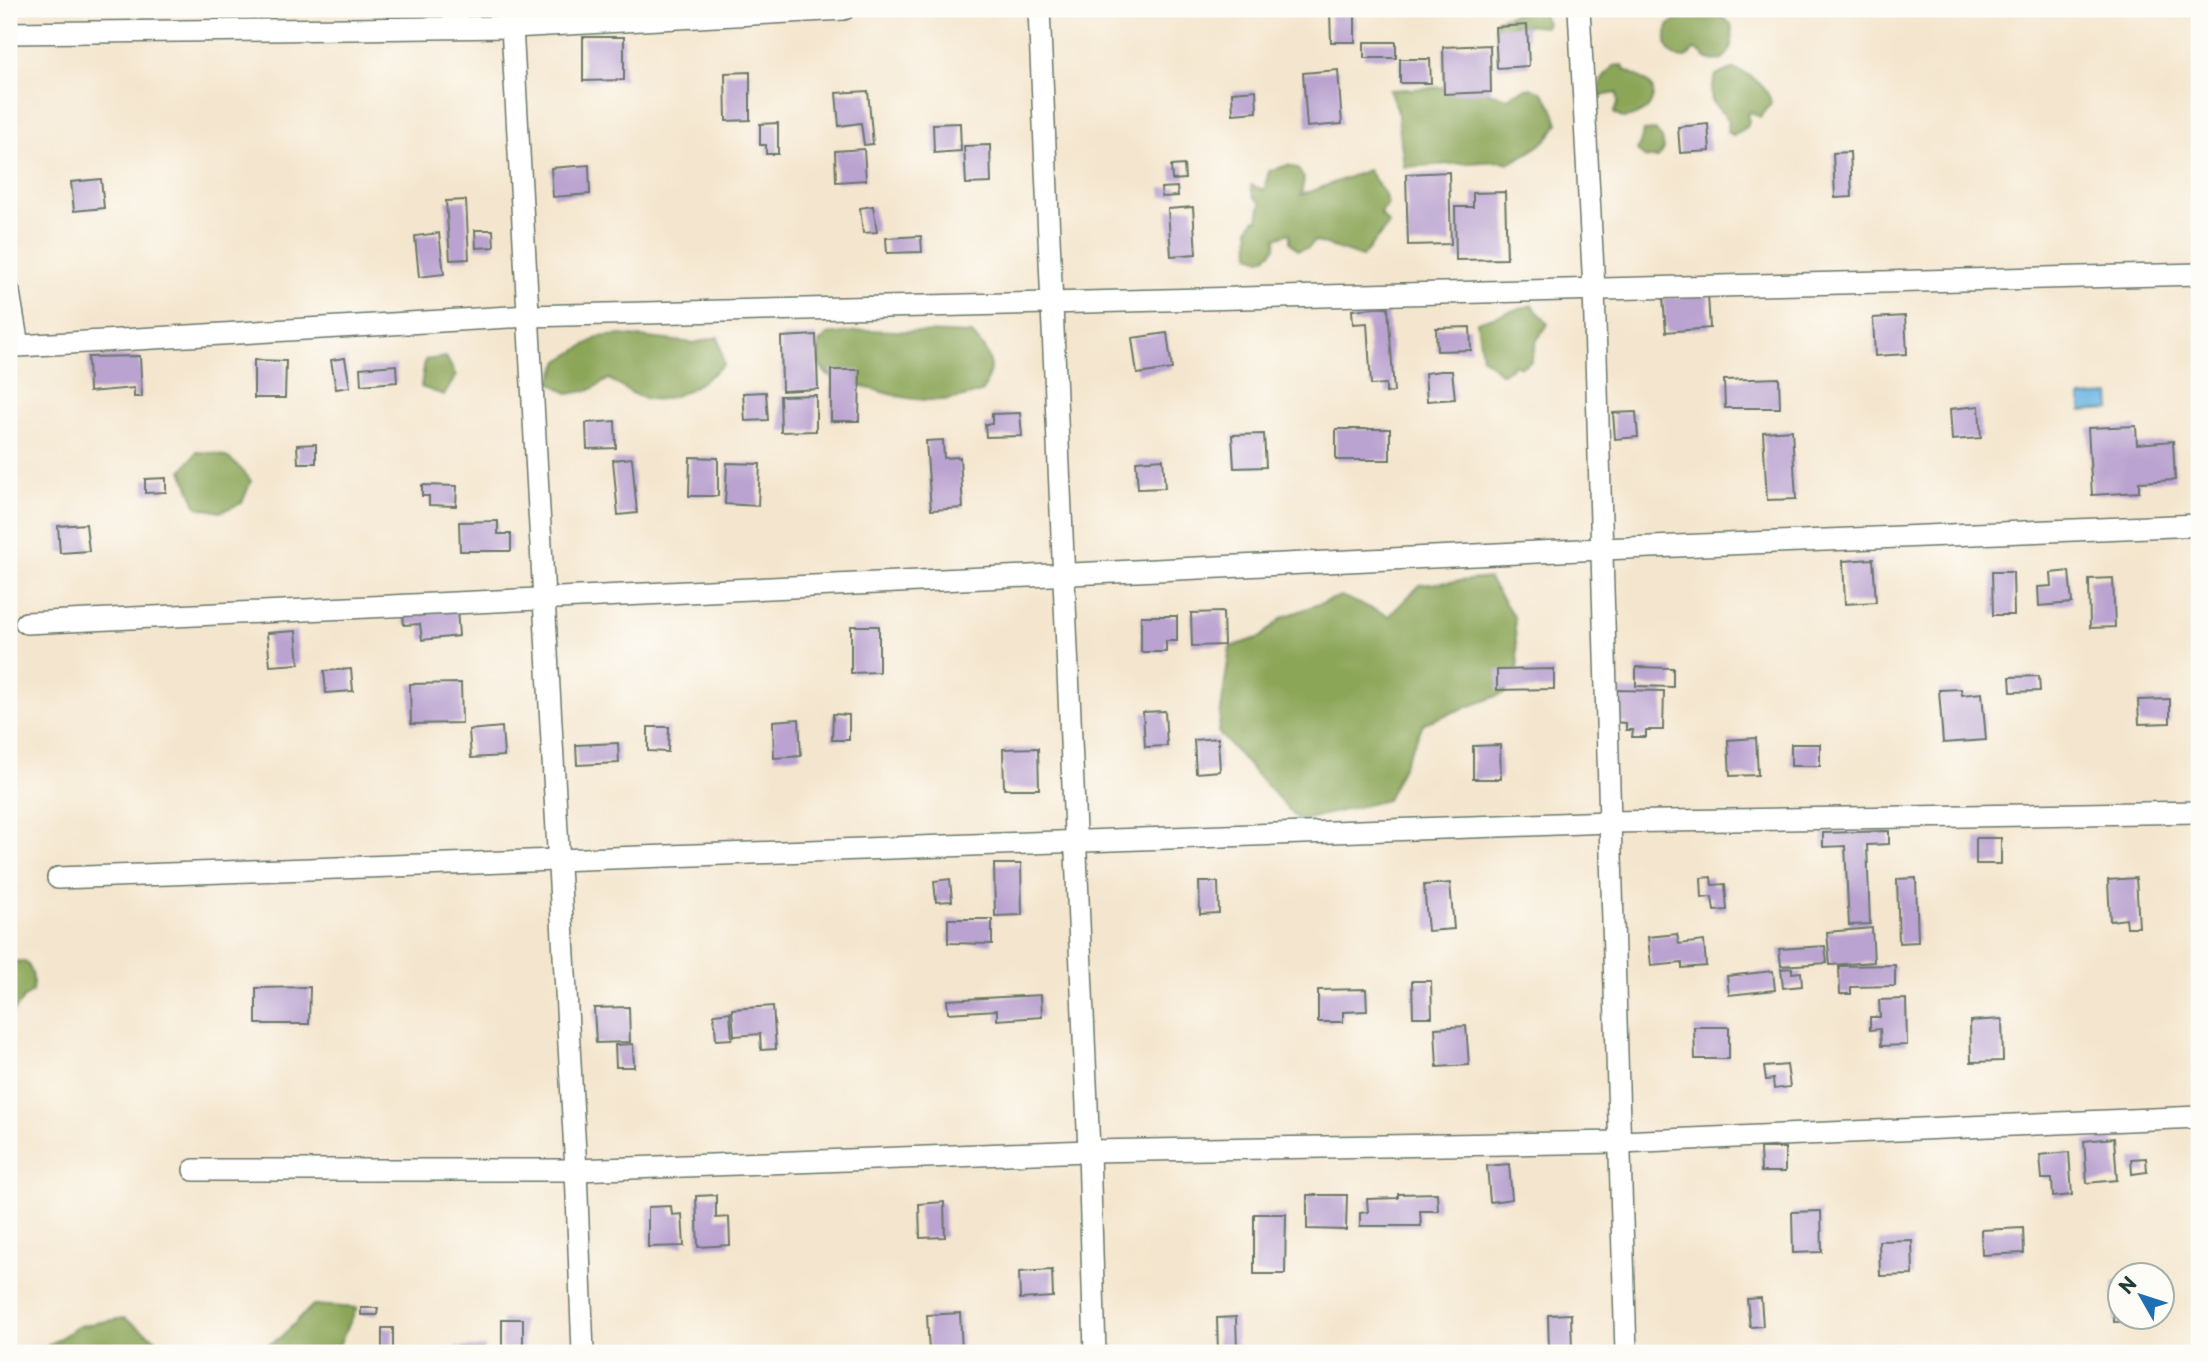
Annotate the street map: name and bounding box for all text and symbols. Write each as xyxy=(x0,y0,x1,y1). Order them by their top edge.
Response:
north arrow xyxy=(2106,1260,2176,1330)
text: N xyxy=(2111,1270,2143,1299)

